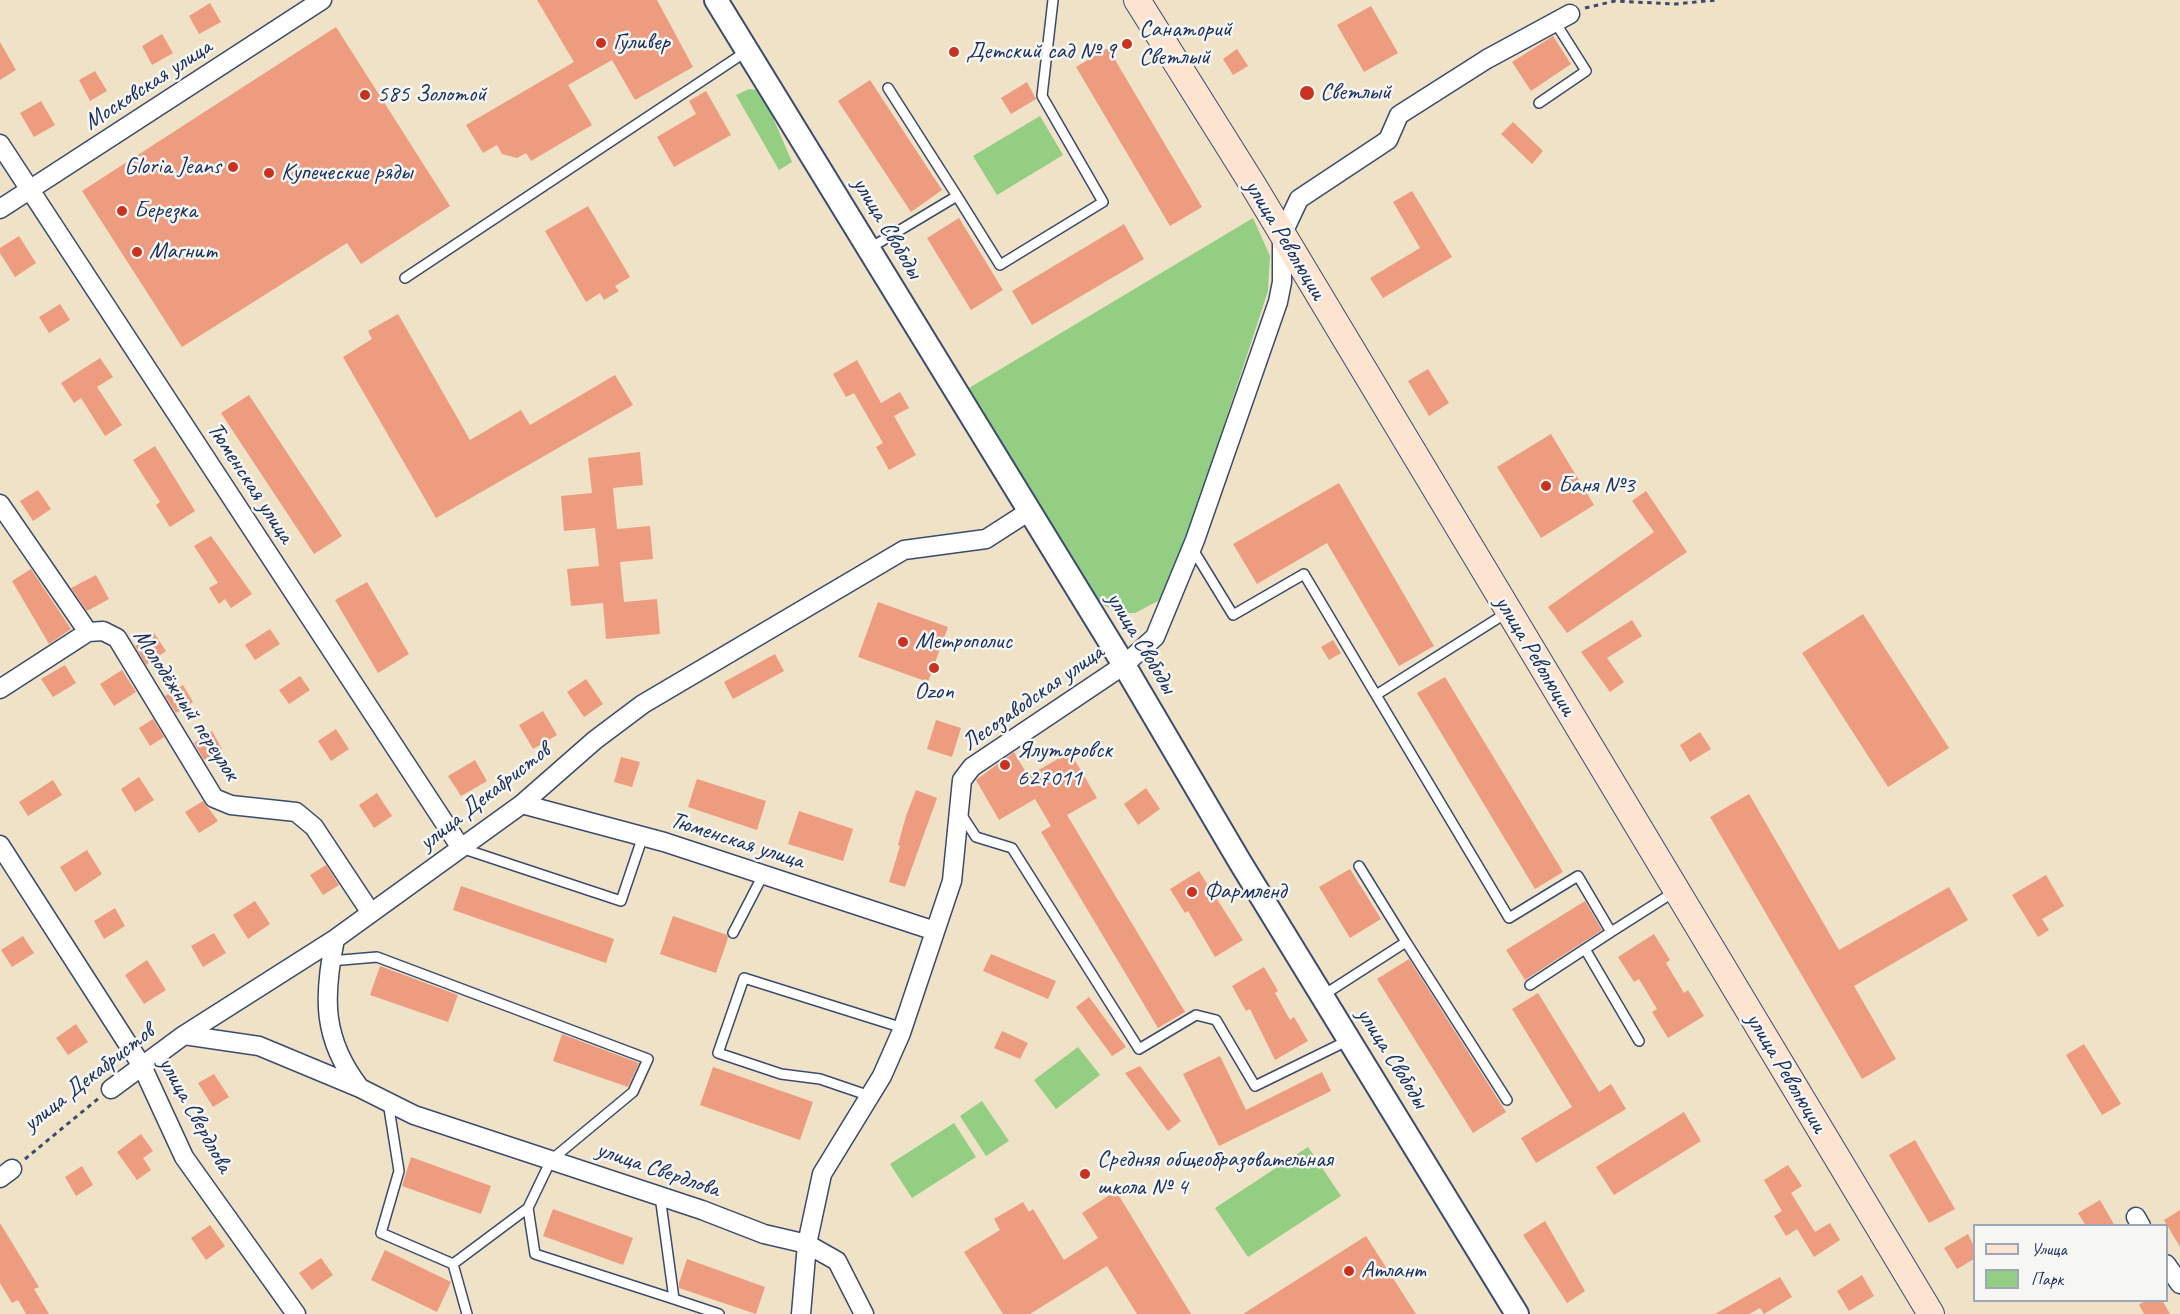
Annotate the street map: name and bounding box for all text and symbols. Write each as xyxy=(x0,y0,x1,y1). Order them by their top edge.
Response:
place label: Санаторий Светлый xyxy=(1139,16,1232,72)
place label: Гуливер xyxy=(613,29,670,57)
street label: Московская улица xyxy=(79,33,217,137)
marker: Гуливер xyxy=(594,36,608,50)
marker: Санаторий Светлый xyxy=(1120,37,1134,51)
place label: Детский сад № 9 xyxy=(966,38,1116,66)
marker: Детский сад № 9 xyxy=(947,45,961,59)
place label: Светлый xyxy=(1320,79,1391,107)
place label: 585 Золотой xyxy=(377,81,486,109)
marker: Светлый xyxy=(1298,84,1316,102)
marker: 585 Золотой xyxy=(358,88,372,102)
place label: Gloria Jeans xyxy=(124,153,221,181)
place label: Купеческие ряды xyxy=(281,159,412,187)
marker: Gloria Jeans xyxy=(226,160,240,174)
marker: Купеческие ряды xyxy=(262,166,276,180)
street label: улица Свободы xyxy=(845,172,929,284)
street label: улица Революции xyxy=(1238,175,1332,305)
place label: Березка xyxy=(134,197,197,225)
marker: Березка xyxy=(115,204,129,218)
place label: Магнит xyxy=(149,238,217,266)
marker: Магнит xyxy=(130,245,144,259)
street label: Тюменская улица xyxy=(200,417,300,549)
place label: Баня №3 xyxy=(1558,472,1634,500)
marker: Баня №3 xyxy=(1539,479,1553,493)
street label: улица Свободы xyxy=(1099,587,1183,699)
street label: улица Революции xyxy=(1488,591,1582,721)
street label: Молодёжный переулок xyxy=(126,624,246,786)
place label: Метрополис xyxy=(915,628,1012,656)
marker: Метрополис xyxy=(896,635,910,649)
street label: Лесозаводская улица xyxy=(956,638,1110,758)
marker: Ozon xyxy=(927,661,941,675)
place label: Ozon xyxy=(914,678,954,706)
street label: улица Декабристов xyxy=(414,737,556,857)
place label: Ялуторовск 627011 xyxy=(1017,737,1112,793)
marker: Ялуторовск 627011 xyxy=(998,758,1012,772)
street label: Тюменская улица xyxy=(667,806,807,876)
place label: Фармленд xyxy=(1204,878,1286,906)
marker: Фармленд xyxy=(1185,885,1199,899)
street label: улица Свободы xyxy=(1350,1002,1434,1114)
street label: улица Революции xyxy=(1739,1008,1833,1138)
street label: улица Декабристов xyxy=(18,1018,160,1138)
street label: улица Свердлова xyxy=(151,1052,239,1178)
street label: улица Свердлова xyxy=(593,1136,723,1204)
place label: Средняя общеобразовательная школа № 4 xyxy=(1097,1146,1333,1202)
marker: Средняя общеобразовательная школа № 4 xyxy=(1078,1167,1092,1181)
legend xyxy=(1973,1224,2168,1302)
text: Улица xyxy=(2031,1238,2067,1260)
place label: Атлант xyxy=(1361,1257,1425,1285)
marker: Атлант xyxy=(1342,1264,1356,1278)
text: Парк xyxy=(2031,1268,2063,1290)

